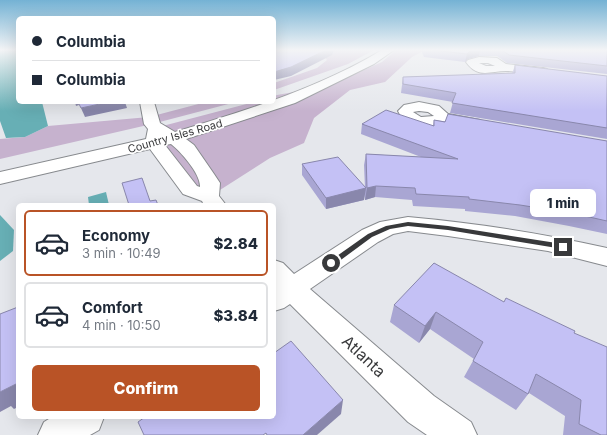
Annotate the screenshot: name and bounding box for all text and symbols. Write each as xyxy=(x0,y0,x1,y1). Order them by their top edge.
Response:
text: Columbia xyxy=(56,32,126,51)
text: Columbia xyxy=(56,70,126,89)
street label: Country Isles Road xyxy=(126,116,224,156)
callout: 1 min xyxy=(530,189,596,217)
text: 1 min xyxy=(547,195,579,211)
icon: car xyxy=(34,225,70,261)
text: Economy xyxy=(82,226,150,245)
text: $2.84 xyxy=(213,234,258,253)
route end xyxy=(554,238,572,256)
text: 3 min · 10:49 xyxy=(82,245,161,261)
route start xyxy=(322,254,340,272)
icon: car xyxy=(34,297,70,333)
text: Comfort xyxy=(82,298,143,317)
text: $3.84 xyxy=(213,306,258,325)
text: 4 min · 10:50 xyxy=(82,317,161,333)
street label: Atlanta xyxy=(338,331,390,381)
button: Confirm xyxy=(32,365,260,411)

